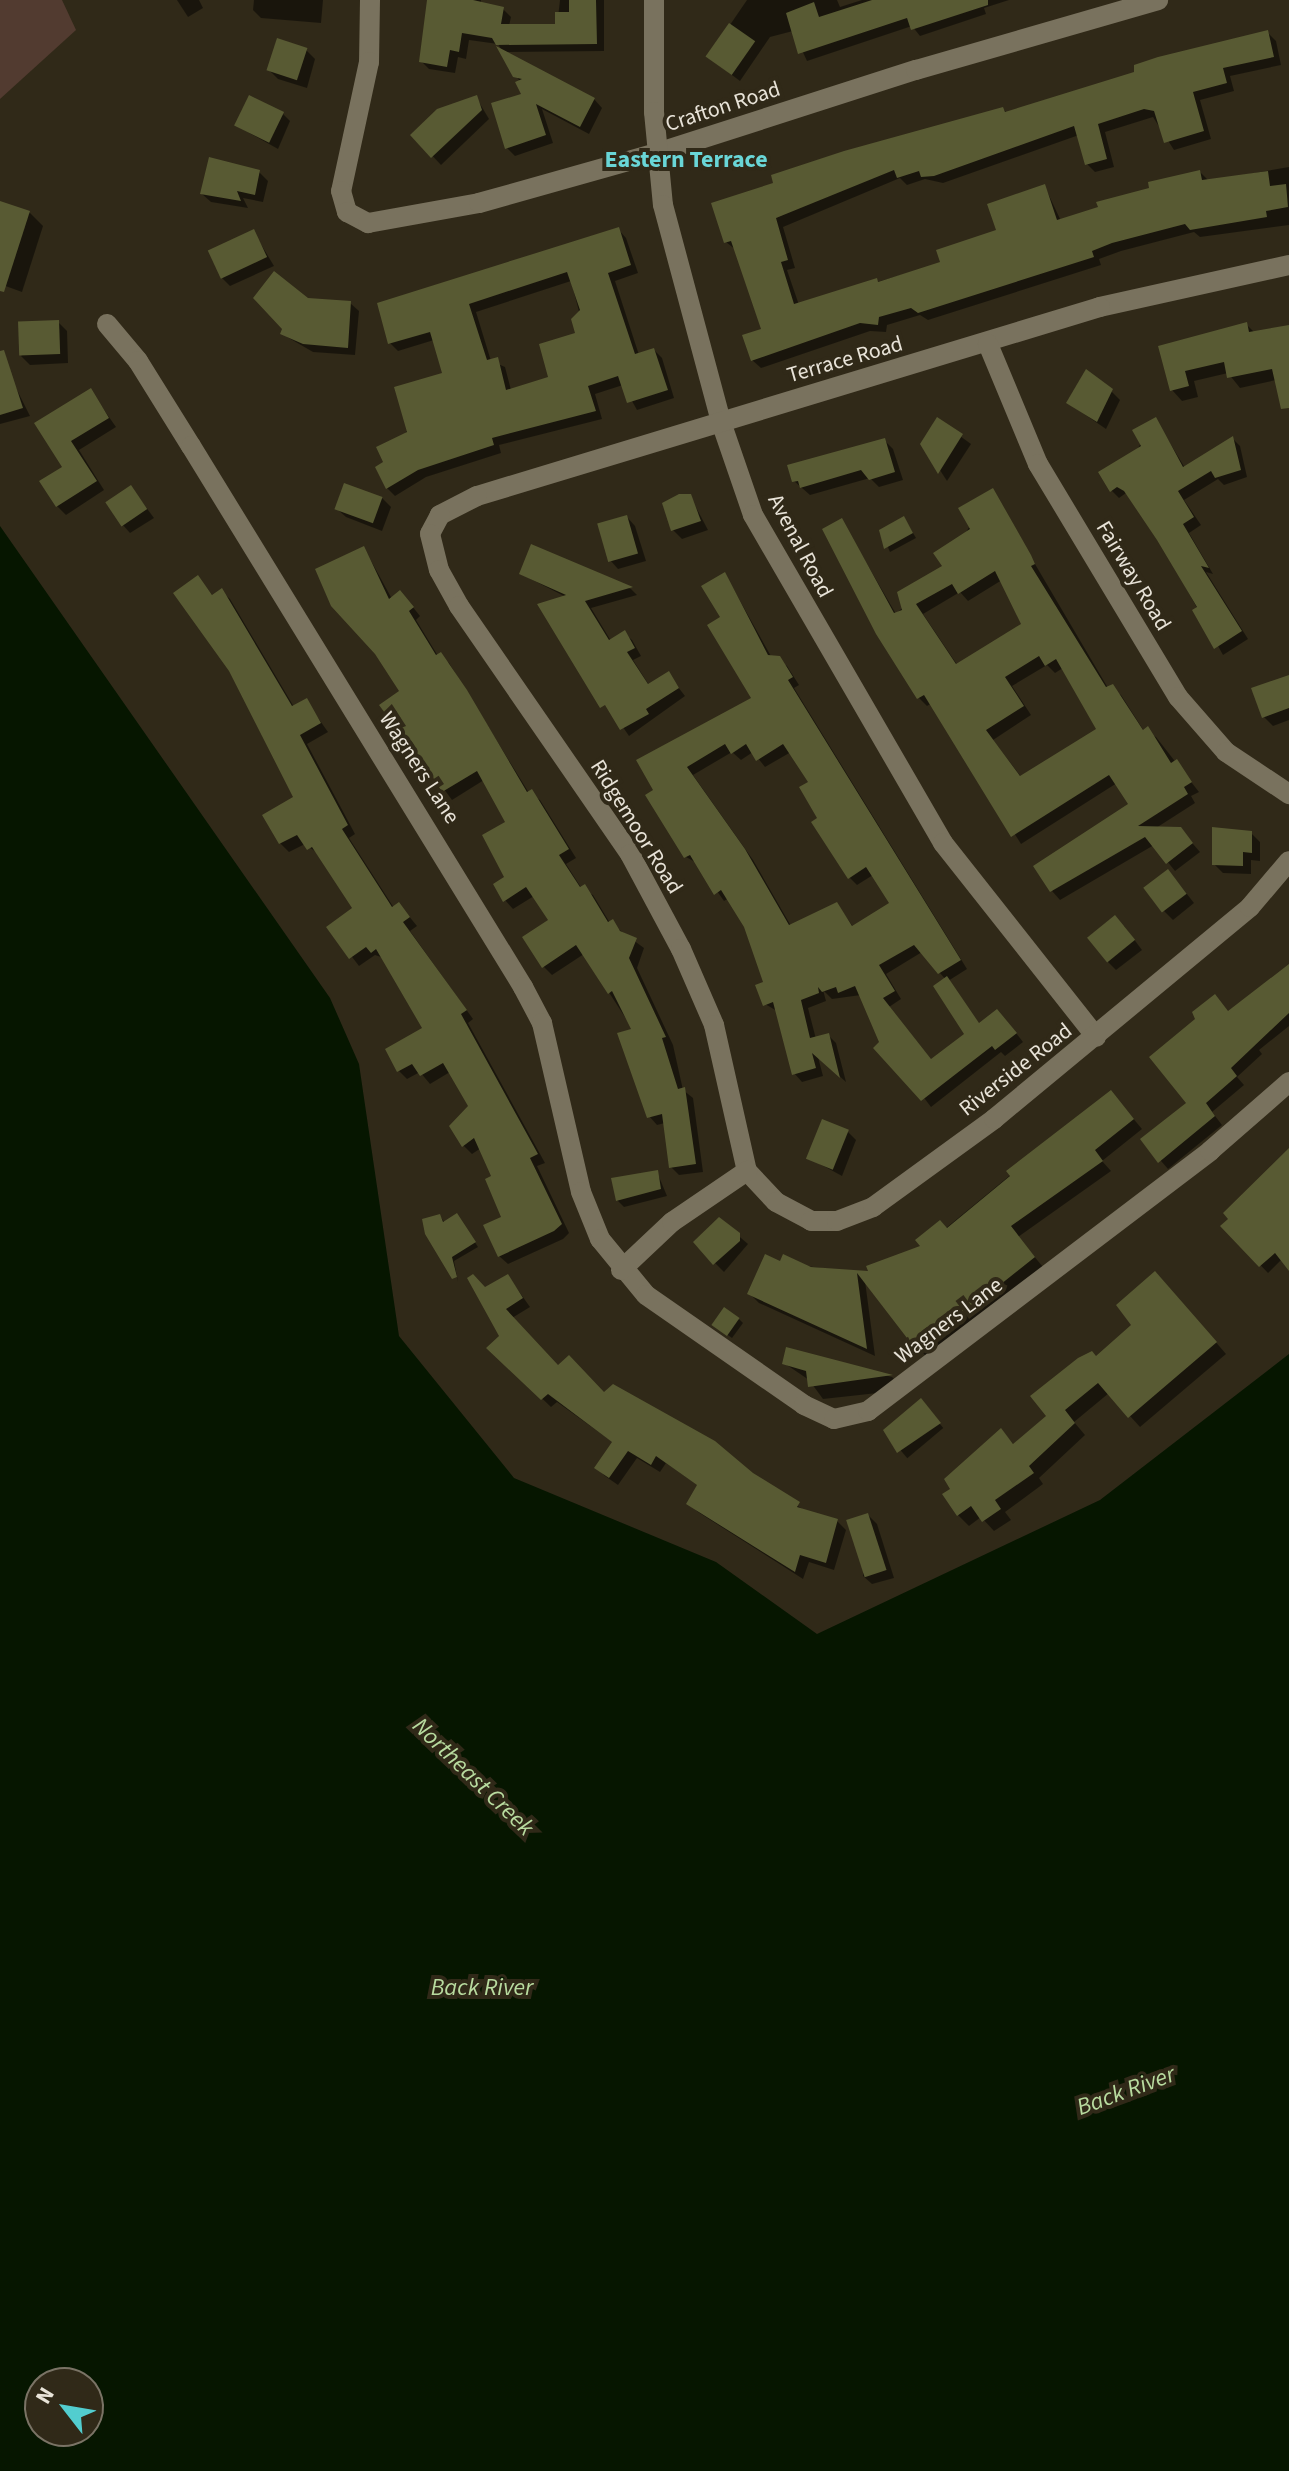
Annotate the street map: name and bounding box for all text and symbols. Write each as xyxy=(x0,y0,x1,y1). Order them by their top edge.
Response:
street label: Crafton Road xyxy=(662,76,784,138)
district label: Eastern Terrace xyxy=(604,146,768,174)
street label: Terrace Road xyxy=(784,331,906,389)
street label: Avenal Road xyxy=(762,490,838,602)
street label: Fairway Road xyxy=(1090,516,1176,636)
street label: Wagners Lane xyxy=(373,707,465,829)
street label: Ridgemoor Road xyxy=(584,755,688,899)
street label: Riverside Road xyxy=(954,1018,1078,1122)
street label: Wagners Lane xyxy=(890,1272,1008,1370)
water label: Northeast Creek xyxy=(406,1712,540,1842)
water label: Back River xyxy=(431,1974,533,2002)
water label: Back River xyxy=(1073,2060,1179,2122)
north arrow xyxy=(24,2367,104,2447)
text: N xyxy=(28,2381,63,2410)

